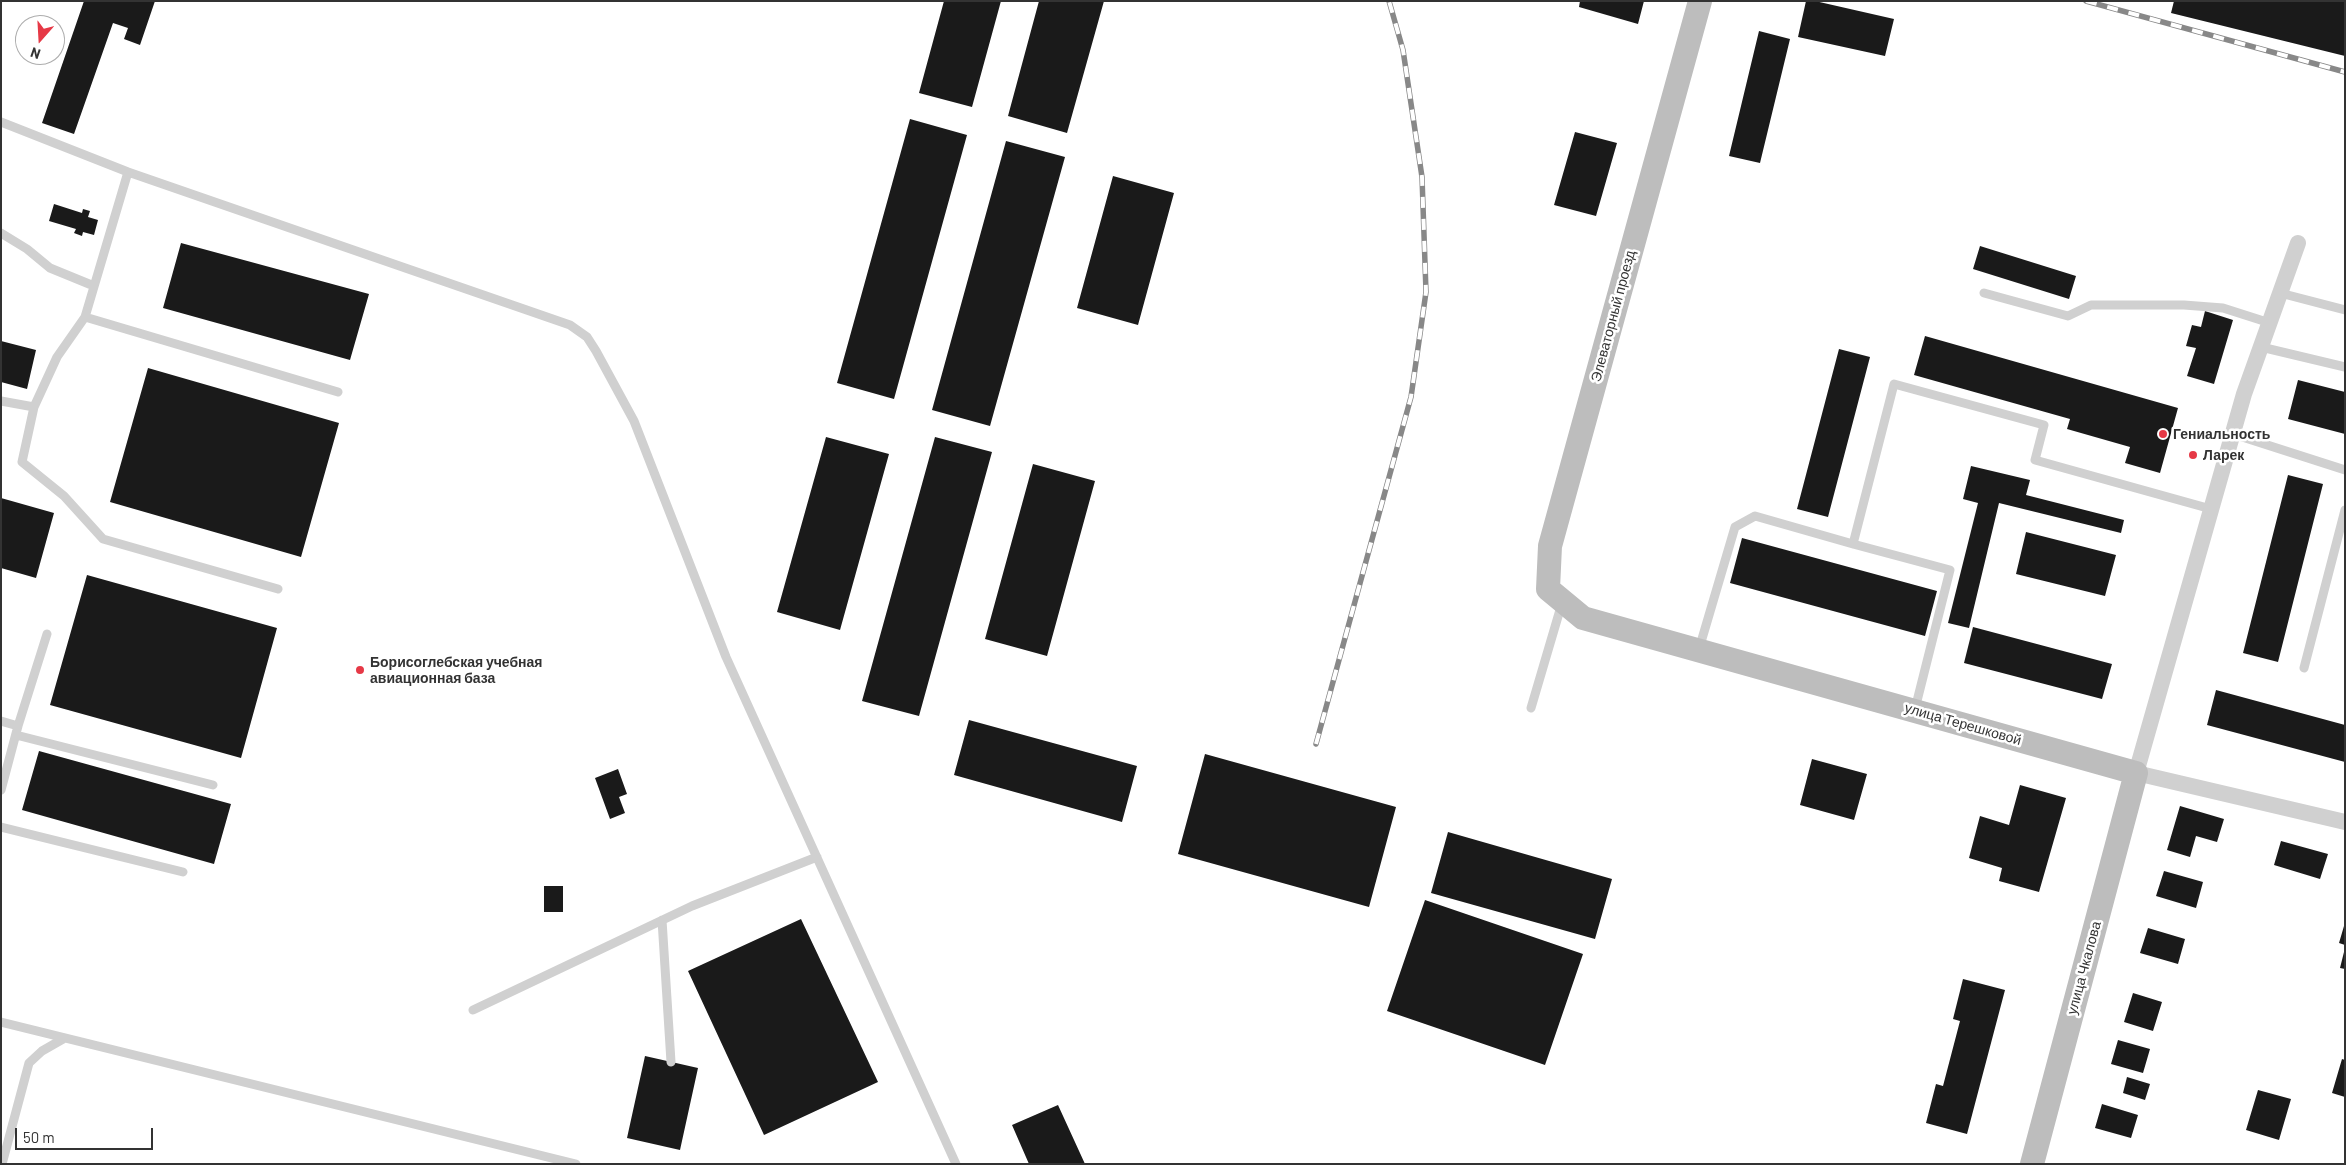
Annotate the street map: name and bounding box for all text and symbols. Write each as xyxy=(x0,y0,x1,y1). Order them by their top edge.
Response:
north arrow xyxy=(15,15,65,65)
text: N xyxy=(28,44,42,63)
street label: Элеваторный проезд xyxy=(1587,248,1639,384)
place label: Гениальность xyxy=(2173,426,2270,442)
marker: Гениальность xyxy=(2157,428,2169,440)
place label: Ларек xyxy=(2203,447,2244,463)
marker: Ларек xyxy=(2187,449,2199,461)
place label: Борисоглебская учебная авиационная база xyxy=(370,654,542,686)
marker: Борисоглебская учебная авиационная база xyxy=(354,664,366,676)
street label: улица Терешковой xyxy=(1903,699,2023,749)
street label: улица Чкалова xyxy=(2063,919,2105,1017)
scale bar xyxy=(18,1118,155,1150)
text: 50 m xyxy=(23,1128,55,1146)

